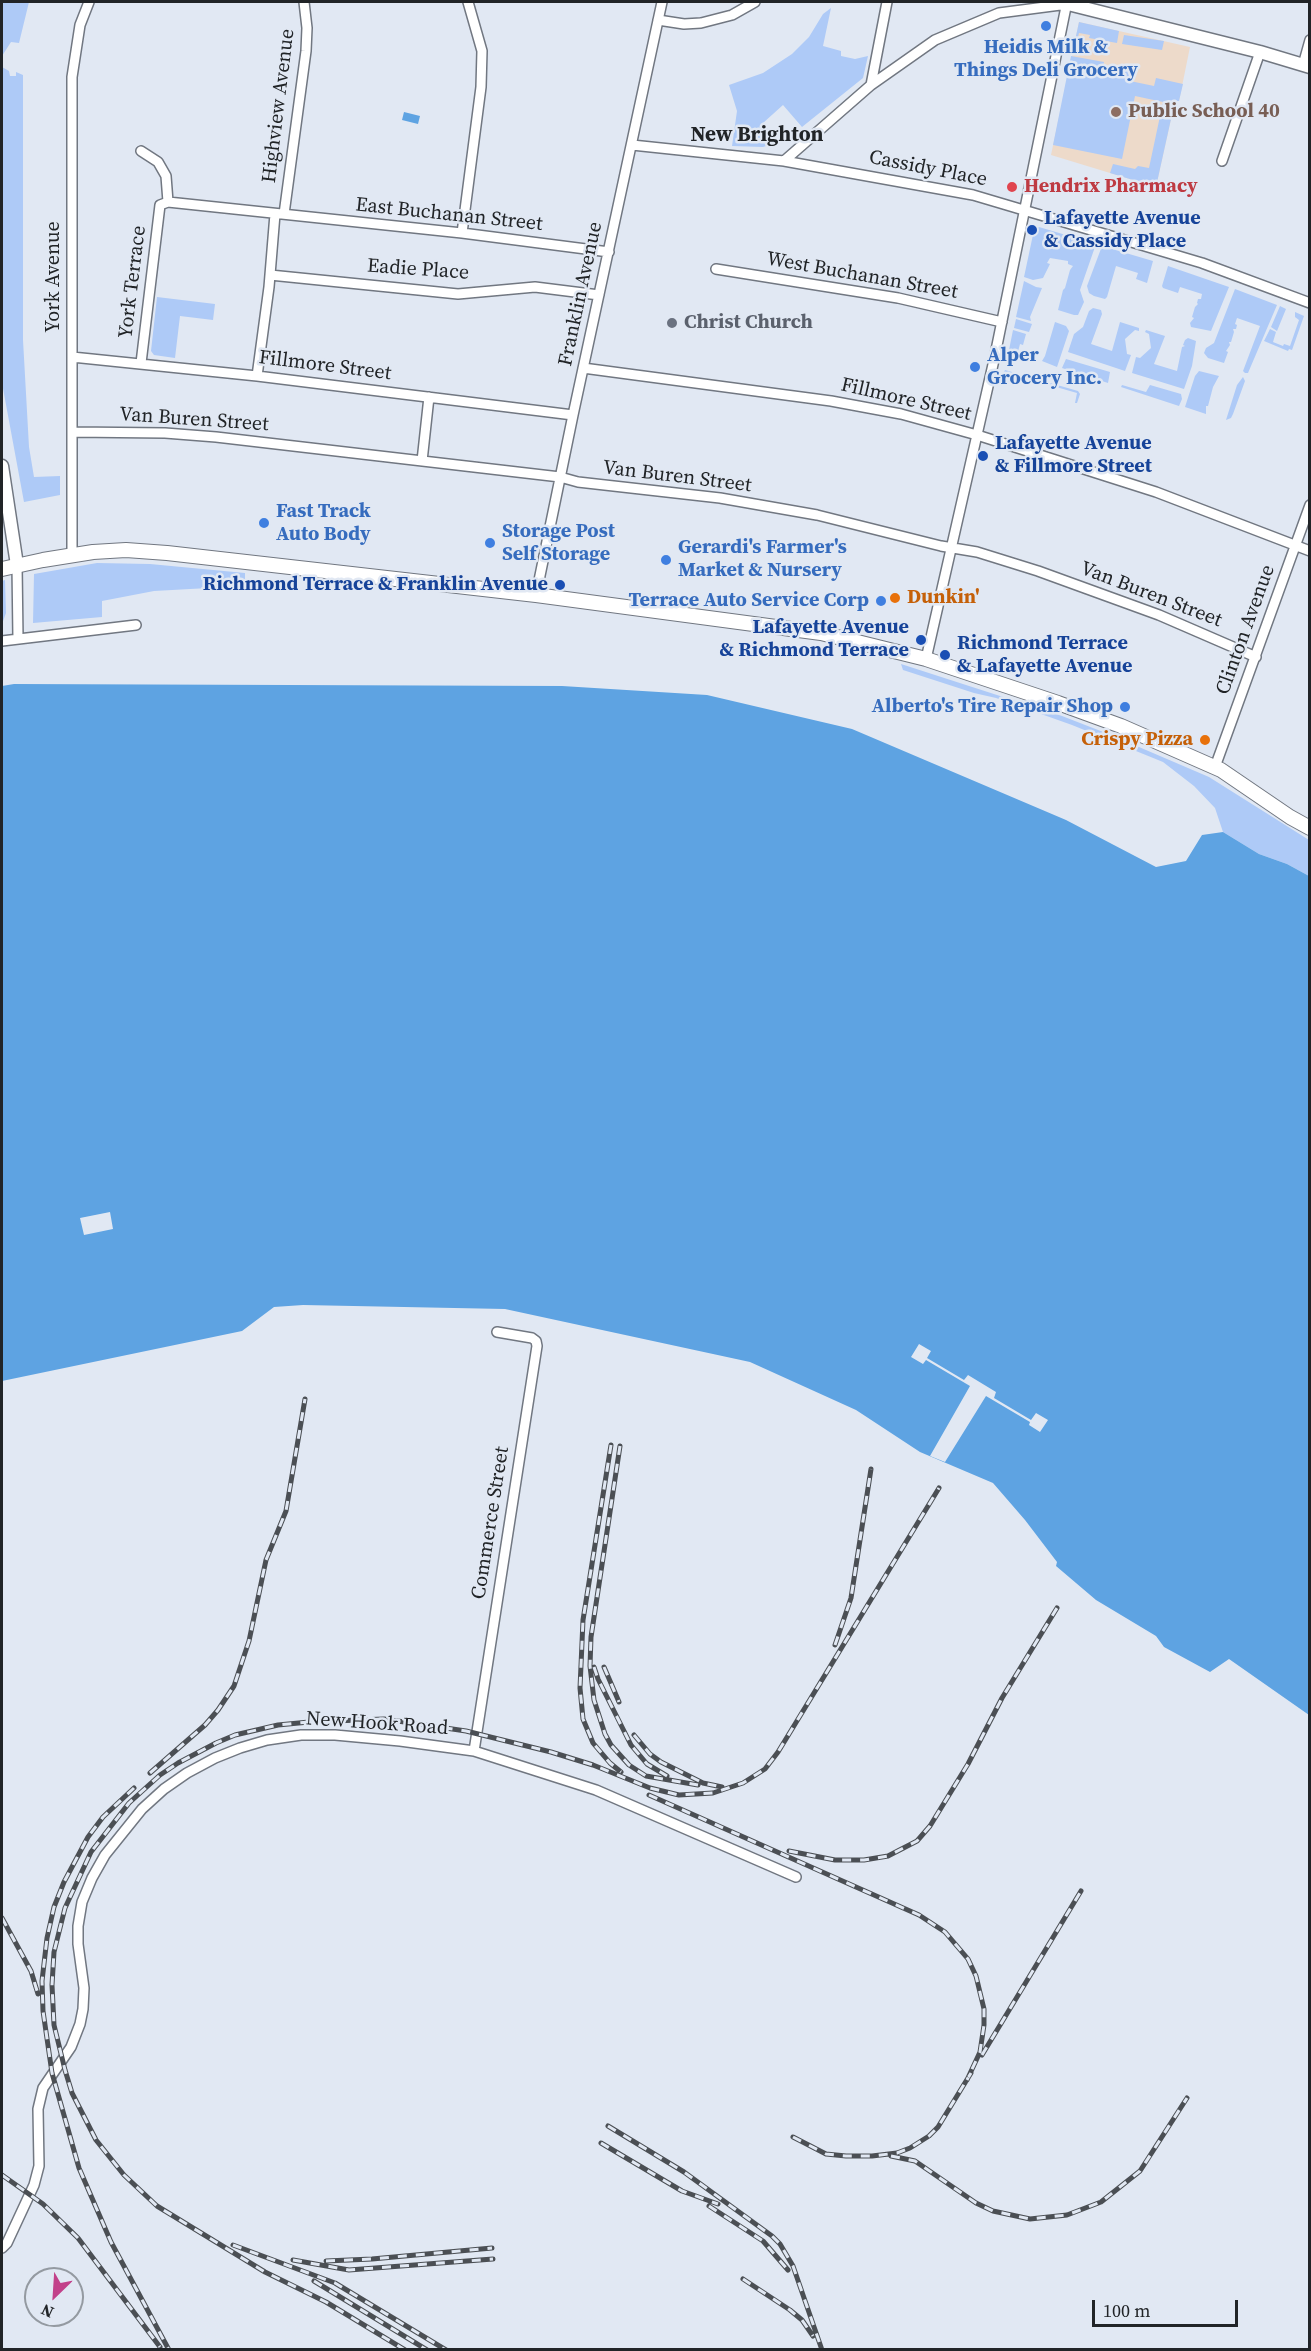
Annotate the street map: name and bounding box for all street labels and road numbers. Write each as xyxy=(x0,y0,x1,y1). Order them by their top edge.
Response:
street label: Highview Avenue xyxy=(258,28,300,184)
street label: Cassidy Place xyxy=(867,146,989,192)
street label: East Buchanan Street xyxy=(354,193,544,237)
street label: Franklin Avenue xyxy=(554,220,608,368)
street label: York Avenue xyxy=(42,221,66,333)
street label: York Terrace xyxy=(114,224,152,340)
street label: West Buchanan Street xyxy=(764,247,960,305)
street label: Eadie Place xyxy=(366,254,470,286)
street label: Fillmore Street xyxy=(258,346,392,386)
street label: Fillmore Street xyxy=(838,373,974,427)
street label: Van Buren Street xyxy=(119,403,269,437)
street label: Van Buren Street xyxy=(601,456,753,498)
street label: Van Buren Street xyxy=(1077,557,1225,633)
street label: Clinton Avenue xyxy=(1211,562,1281,698)
street label: Commerce Street xyxy=(467,1445,515,1601)
street label: New Hook Road xyxy=(305,1707,449,1741)

